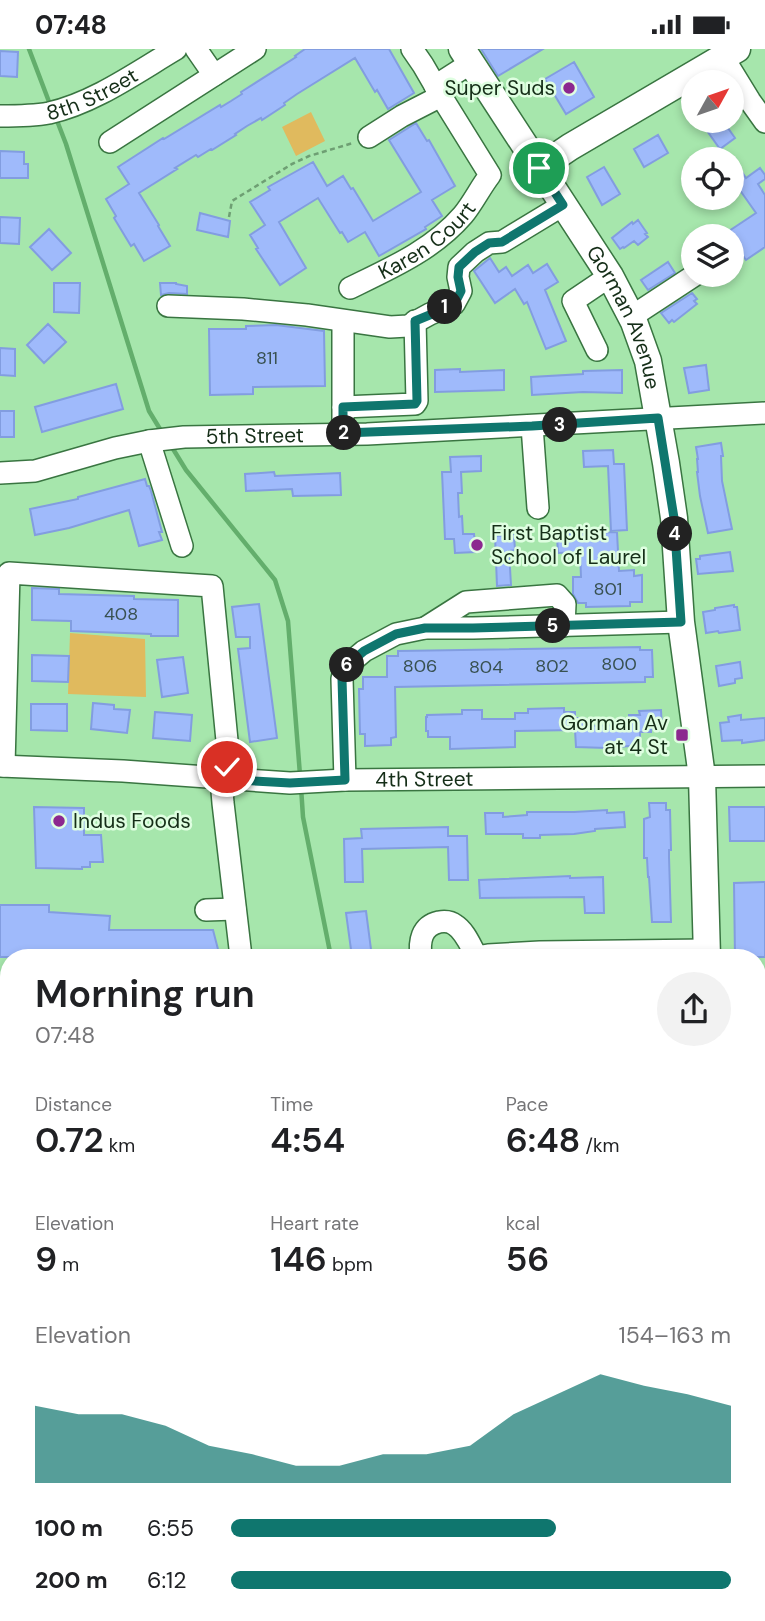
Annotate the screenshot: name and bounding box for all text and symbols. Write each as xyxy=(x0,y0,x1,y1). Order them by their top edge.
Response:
text: 07:48 xyxy=(35,8,107,42)
street label: 8th Street xyxy=(43,61,143,127)
north arrow xyxy=(681,70,744,133)
map controls xyxy=(681,70,744,287)
place label: Super Suds xyxy=(444,74,555,102)
marker: Super Suds xyxy=(561,80,577,96)
pin xyxy=(509,138,569,198)
button: locate xyxy=(681,147,744,210)
icon: arrive xyxy=(520,149,558,187)
street label: Karen Court xyxy=(373,196,482,286)
button: layers xyxy=(681,224,744,287)
street label: Gorman Avenue xyxy=(580,240,667,391)
pin: 1 xyxy=(428,289,462,325)
text: 1 xyxy=(441,294,448,319)
house number: 811 xyxy=(256,346,278,370)
pin: 3 xyxy=(542,407,578,443)
text: 3 xyxy=(554,412,565,437)
pin: 2 xyxy=(326,415,362,451)
text: 2 xyxy=(338,420,349,445)
street label: 5th Street xyxy=(205,421,304,451)
pin: 4 xyxy=(658,517,692,552)
place label: First Baptist School of Laurel xyxy=(491,519,646,571)
text: 4 xyxy=(668,521,681,546)
marker: First Baptist School of Laurel xyxy=(469,537,485,553)
house number: 801 xyxy=(594,577,622,601)
house number: 408 xyxy=(104,602,138,626)
pin: 5 xyxy=(536,609,570,643)
text: 5 xyxy=(547,613,558,638)
pin: 6 xyxy=(330,647,364,683)
text: 6 xyxy=(340,652,353,677)
house number: 800 xyxy=(601,652,637,676)
house number: 806 xyxy=(403,654,437,678)
house number: 802 xyxy=(535,654,569,678)
house number: 804 xyxy=(469,655,503,679)
place label: Gorman Av at 4 St xyxy=(560,709,668,761)
marker: Gorman Av at 4 St xyxy=(674,727,690,743)
pin xyxy=(197,737,257,797)
icon: check xyxy=(208,748,246,786)
street label: 4th Street xyxy=(375,765,474,794)
place label: Indus Foods xyxy=(73,807,191,835)
marker: Indus Foods xyxy=(51,813,67,829)
text: Morning run xyxy=(35,969,255,1019)
button: share xyxy=(657,972,731,1046)
text: 07:48 xyxy=(35,1020,95,1050)
text: Distance xyxy=(35,1092,112,1117)
text: Time xyxy=(270,1092,313,1117)
text: Pace xyxy=(506,1092,548,1117)
text: 0.72 xyxy=(35,1117,104,1163)
text: 4:54 xyxy=(270,1117,345,1163)
text: 6:48 xyxy=(506,1117,580,1163)
text: km xyxy=(104,1133,135,1158)
text: /km xyxy=(580,1133,619,1158)
text: Elevation xyxy=(35,1211,114,1236)
text: Heart rate xyxy=(270,1211,359,1236)
text: kcal xyxy=(506,1211,540,1236)
text: 9 xyxy=(35,1236,57,1282)
text: 146 xyxy=(270,1236,327,1282)
text: 56 xyxy=(506,1236,549,1282)
text: m xyxy=(57,1252,79,1277)
text: bpm xyxy=(327,1252,373,1277)
text: Elevation xyxy=(35,1320,131,1350)
text: 154–163 m xyxy=(619,1320,731,1350)
text: 100 m xyxy=(35,1513,103,1543)
text: 6:55 xyxy=(147,1513,194,1543)
text: 200 m xyxy=(35,1565,108,1595)
text: 6:12 xyxy=(147,1565,187,1595)

